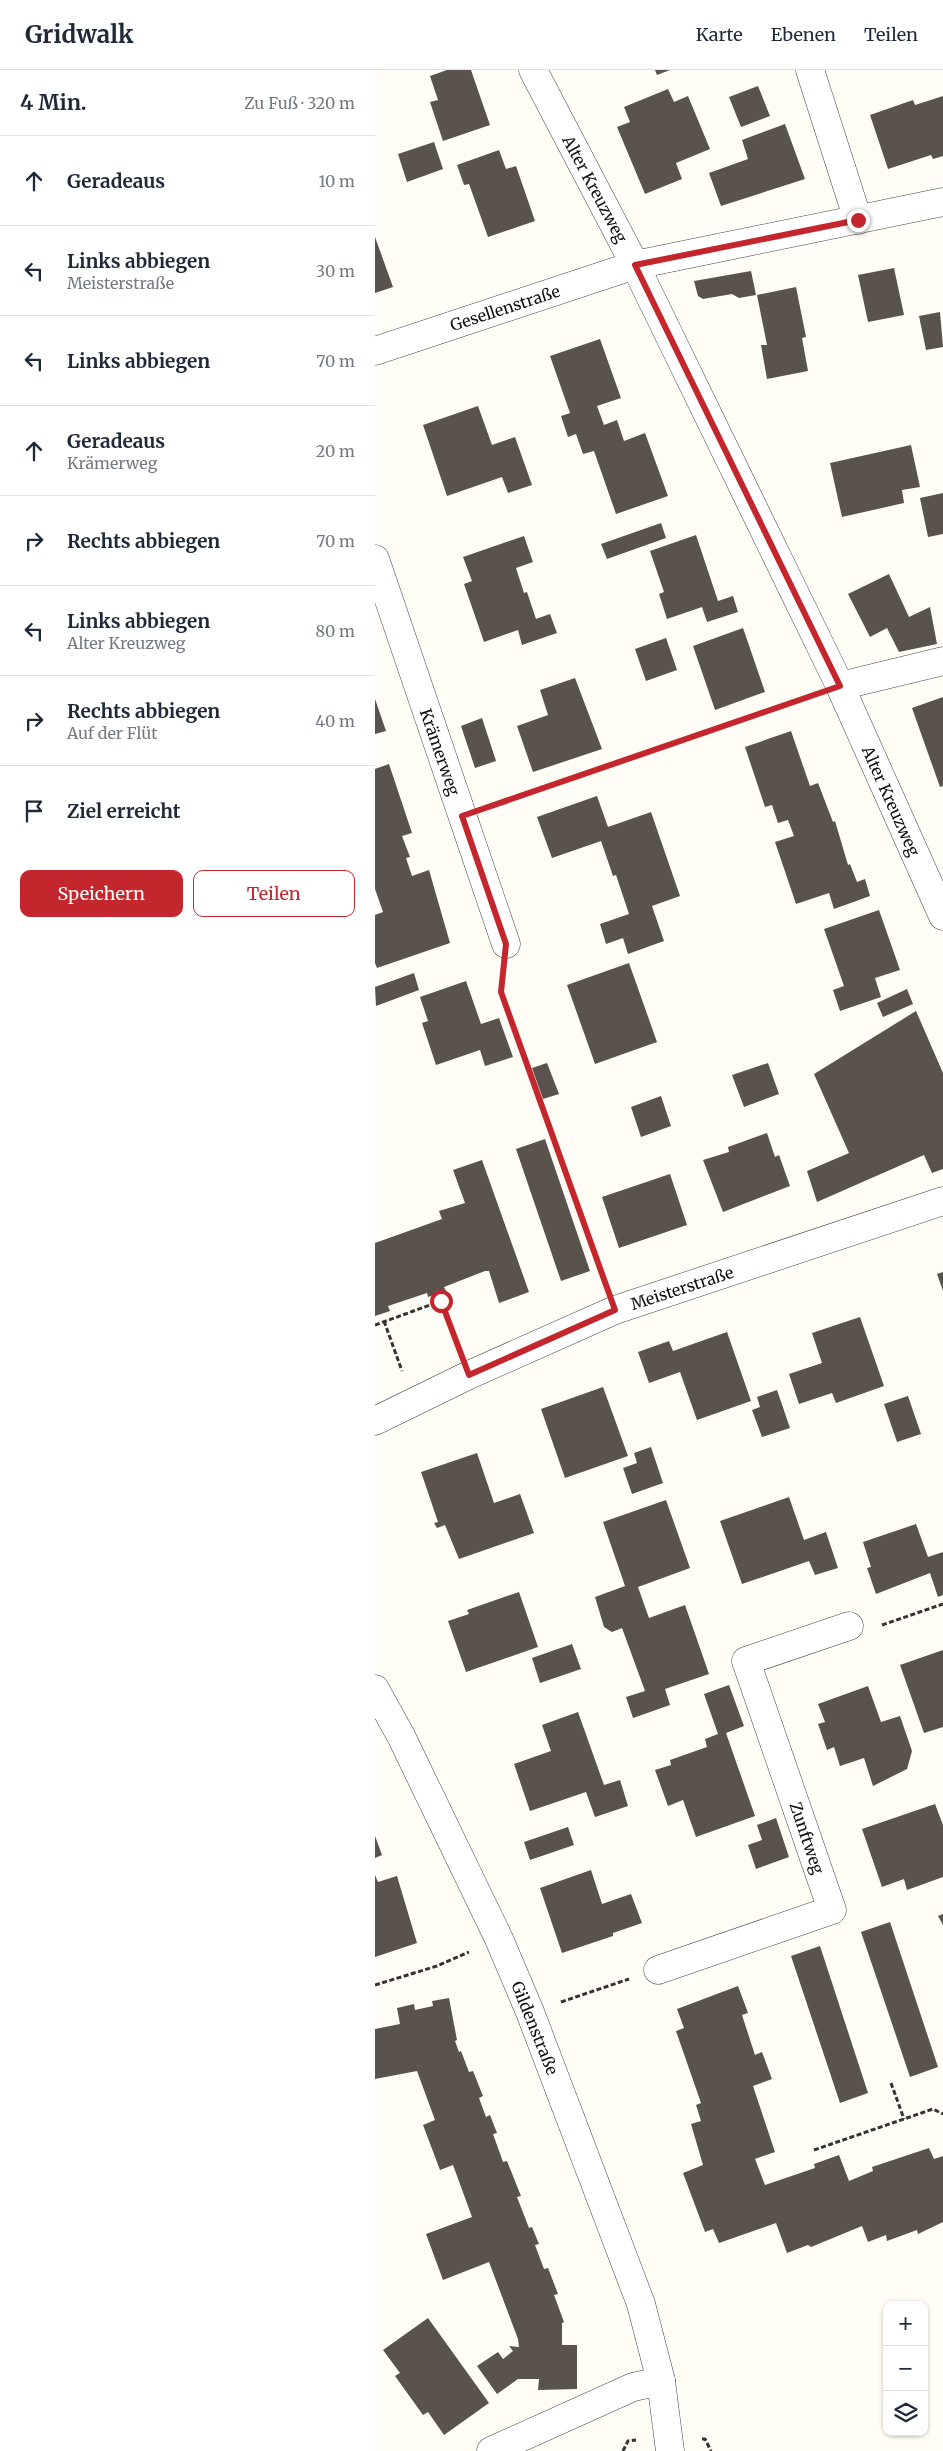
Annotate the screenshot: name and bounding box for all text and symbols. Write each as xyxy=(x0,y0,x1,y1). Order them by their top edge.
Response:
text: Gridwalk xyxy=(25,19,134,50)
text: Karte xyxy=(696,23,743,46)
text: Ebenen xyxy=(771,23,836,46)
text: Teilen xyxy=(864,23,918,46)
text: 4 Min. xyxy=(20,89,87,116)
text: Zu Fuß · 320 m xyxy=(244,93,355,113)
street label: Alter Kreuzweg xyxy=(558,131,632,246)
icon: ahead xyxy=(20,167,48,195)
text: Geradeaus xyxy=(67,169,165,193)
text: 10 m xyxy=(318,171,355,191)
route end xyxy=(847,209,870,232)
text: Links abbiegen xyxy=(67,249,210,273)
icon: left xyxy=(20,257,48,285)
text: 30 m xyxy=(316,261,355,281)
text: Meisterstraße xyxy=(67,273,174,293)
street label: Gesellenstraße xyxy=(448,281,562,335)
icon: left xyxy=(20,347,48,375)
text: Links abbiegen xyxy=(67,349,210,373)
text: 70 m xyxy=(316,351,355,371)
text: Geradeaus xyxy=(67,429,165,453)
icon: ahead xyxy=(20,437,48,465)
text: 20 m xyxy=(316,441,355,461)
text: Krämerweg xyxy=(67,453,157,473)
icon: right xyxy=(20,527,48,555)
text: Rechts abbiegen xyxy=(67,529,220,553)
text: 70 m xyxy=(316,531,355,551)
text: Links abbiegen xyxy=(67,609,210,633)
icon: left xyxy=(20,617,48,645)
text: 80 m xyxy=(316,621,355,641)
text: Alter Kreuzweg xyxy=(67,633,186,653)
text: Rechts abbiegen xyxy=(67,699,220,723)
street label: Krämerweg xyxy=(416,706,464,798)
icon: right xyxy=(20,707,48,735)
text: 40 m xyxy=(315,711,355,731)
text: Auf der Flüt xyxy=(67,723,157,743)
street label: Alter Kreuzweg xyxy=(857,742,924,859)
icon: arrive xyxy=(20,797,48,825)
text: Ziel erreicht xyxy=(67,799,180,823)
button: Speichern xyxy=(20,870,183,917)
button: Teilen xyxy=(193,870,355,917)
street label: Meisterstraße xyxy=(628,1262,736,1314)
route start xyxy=(430,1290,453,1313)
street label: Zunftweg xyxy=(785,1799,829,1877)
street label: Gildenstraße xyxy=(507,1978,563,2078)
map controls xyxy=(883,2301,928,2436)
button: + xyxy=(883,2301,928,2346)
button: − xyxy=(883,2346,928,2391)
button: layers xyxy=(883,2391,928,2436)

